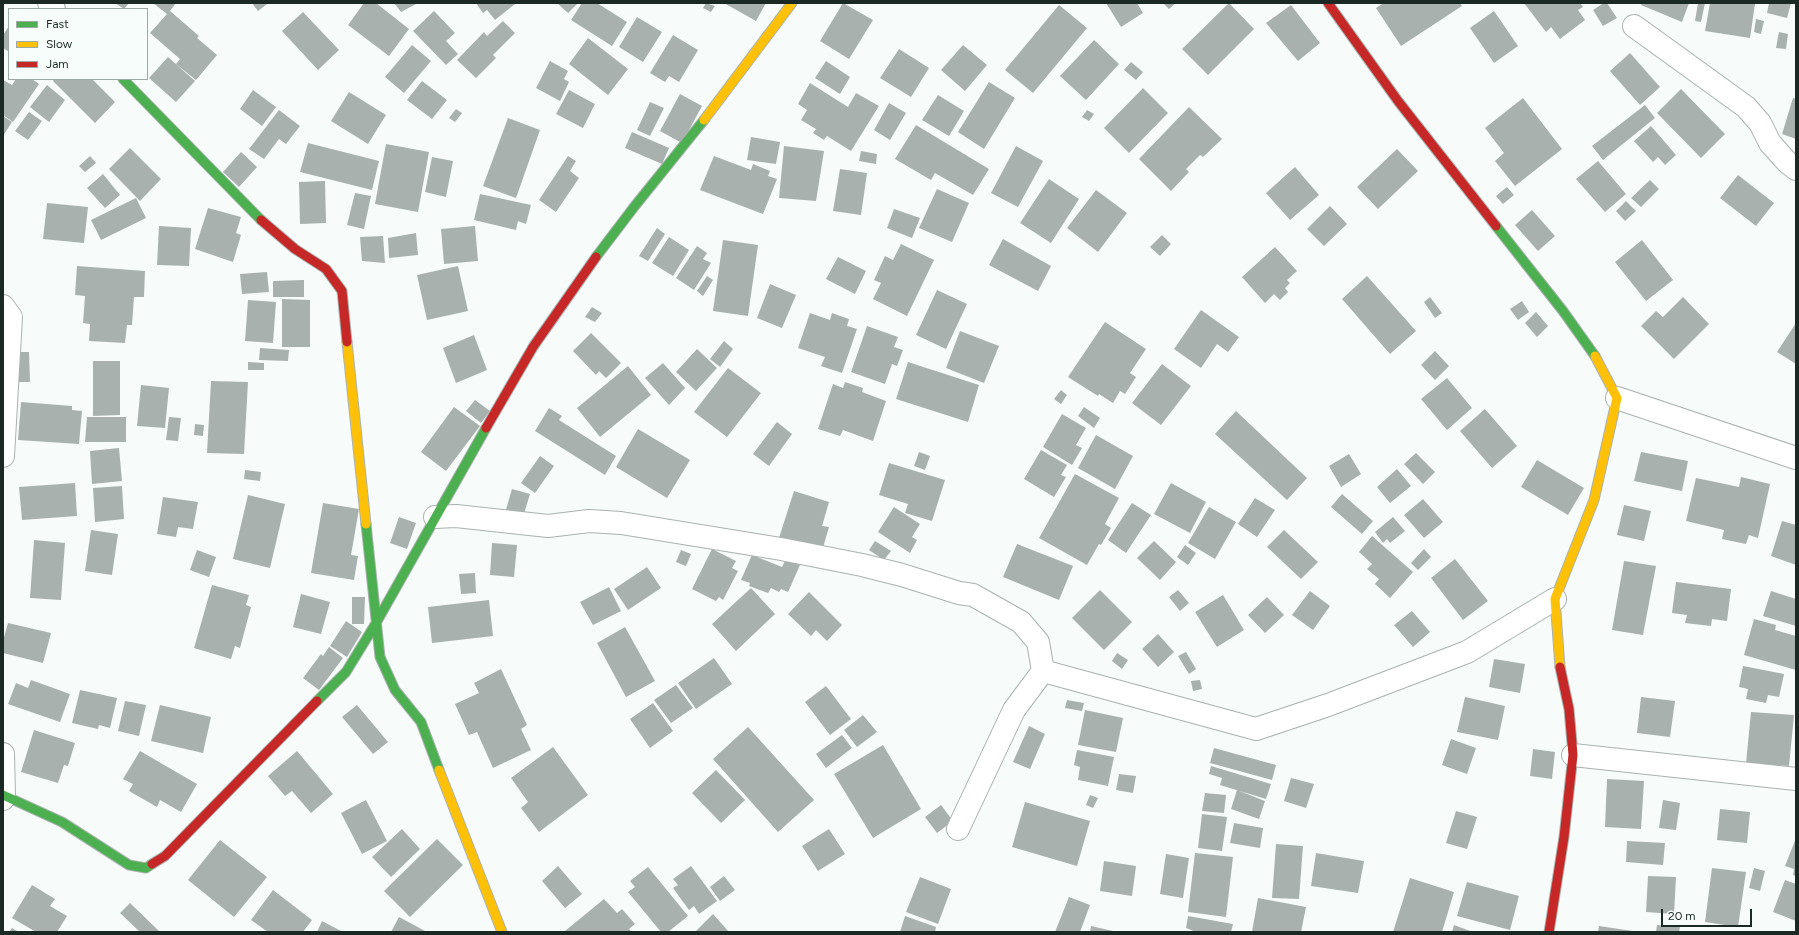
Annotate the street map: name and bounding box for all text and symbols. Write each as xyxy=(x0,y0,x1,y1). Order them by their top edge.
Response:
legend xyxy=(8,8,148,80)
text: Fast xyxy=(46,17,69,31)
text: Slow xyxy=(46,37,72,51)
text: Jam xyxy=(46,57,69,71)
scale bar xyxy=(1663,901,1754,927)
text: 20 m xyxy=(1668,909,1696,923)

